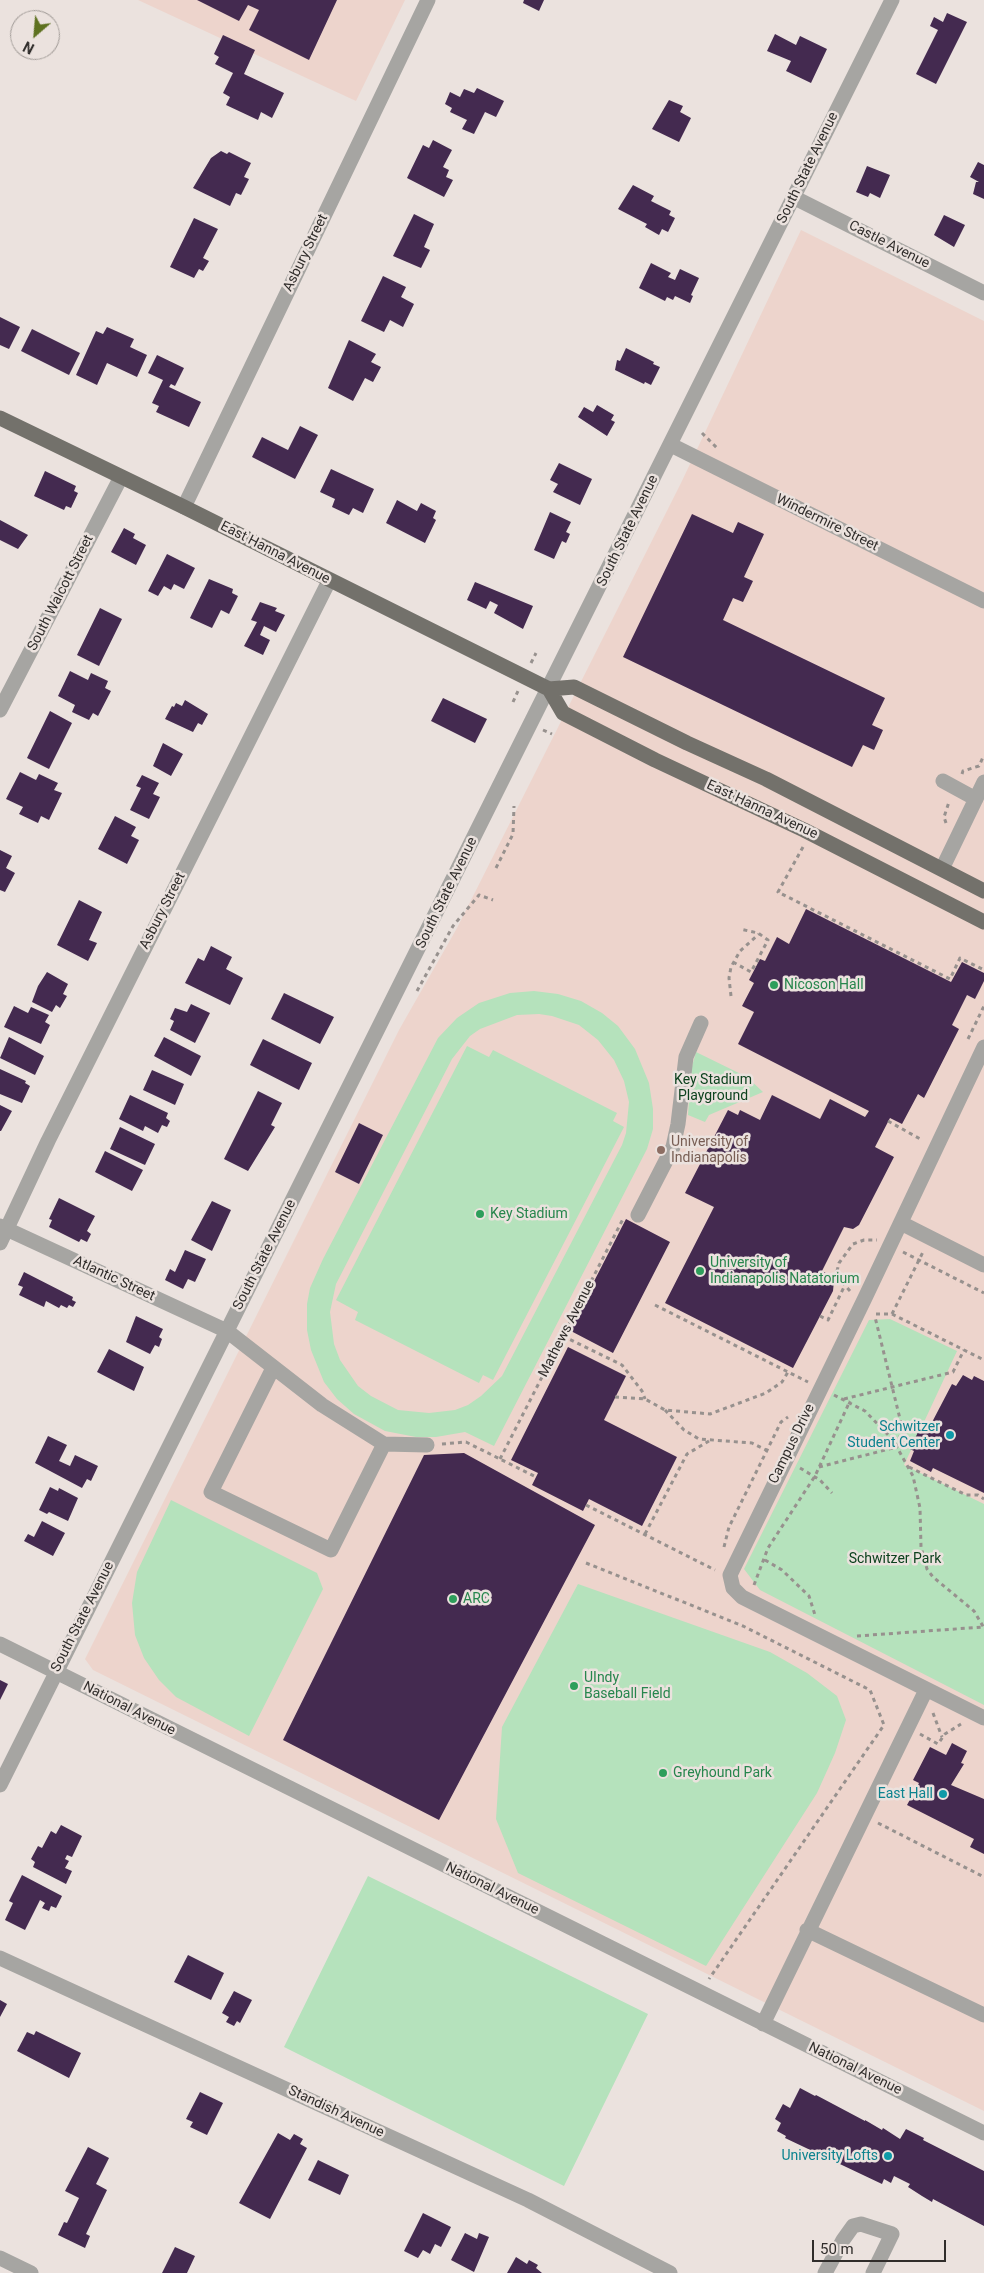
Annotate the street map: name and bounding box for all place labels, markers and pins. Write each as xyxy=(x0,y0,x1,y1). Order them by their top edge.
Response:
place label: Nicoson Hall xyxy=(784,977,864,993)
marker: Nicoson Hall xyxy=(768,979,780,991)
place label: University of Indianapolis xyxy=(671,1134,748,1166)
marker: University of Indianapolis xyxy=(655,1144,667,1156)
place label: Key Stadium xyxy=(490,1206,568,1222)
marker: Key Stadium xyxy=(474,1208,486,1220)
place label: University of Indianapolis Natatorium xyxy=(710,1255,860,1288)
marker: University of Indianapolis Natatorium xyxy=(694,1265,706,1277)
place label: Schwitzer Student Center xyxy=(847,1419,940,1451)
marker: Schwitzer Student Center xyxy=(944,1429,956,1441)
place label: ARC xyxy=(463,1591,490,1607)
marker: ARC xyxy=(447,1593,459,1605)
place label: UIndy Baseball Field xyxy=(584,1670,671,1702)
marker: UIndy Baseball Field xyxy=(568,1680,580,1692)
place label: Greyhound Park xyxy=(673,1765,772,1781)
marker: Greyhound Park xyxy=(657,1767,669,1779)
place label: East Hall xyxy=(878,1786,933,1802)
marker: East Hall xyxy=(937,1788,949,1800)
place label: University Lofts xyxy=(781,2148,878,2164)
marker: University Lofts xyxy=(882,2150,894,2162)

